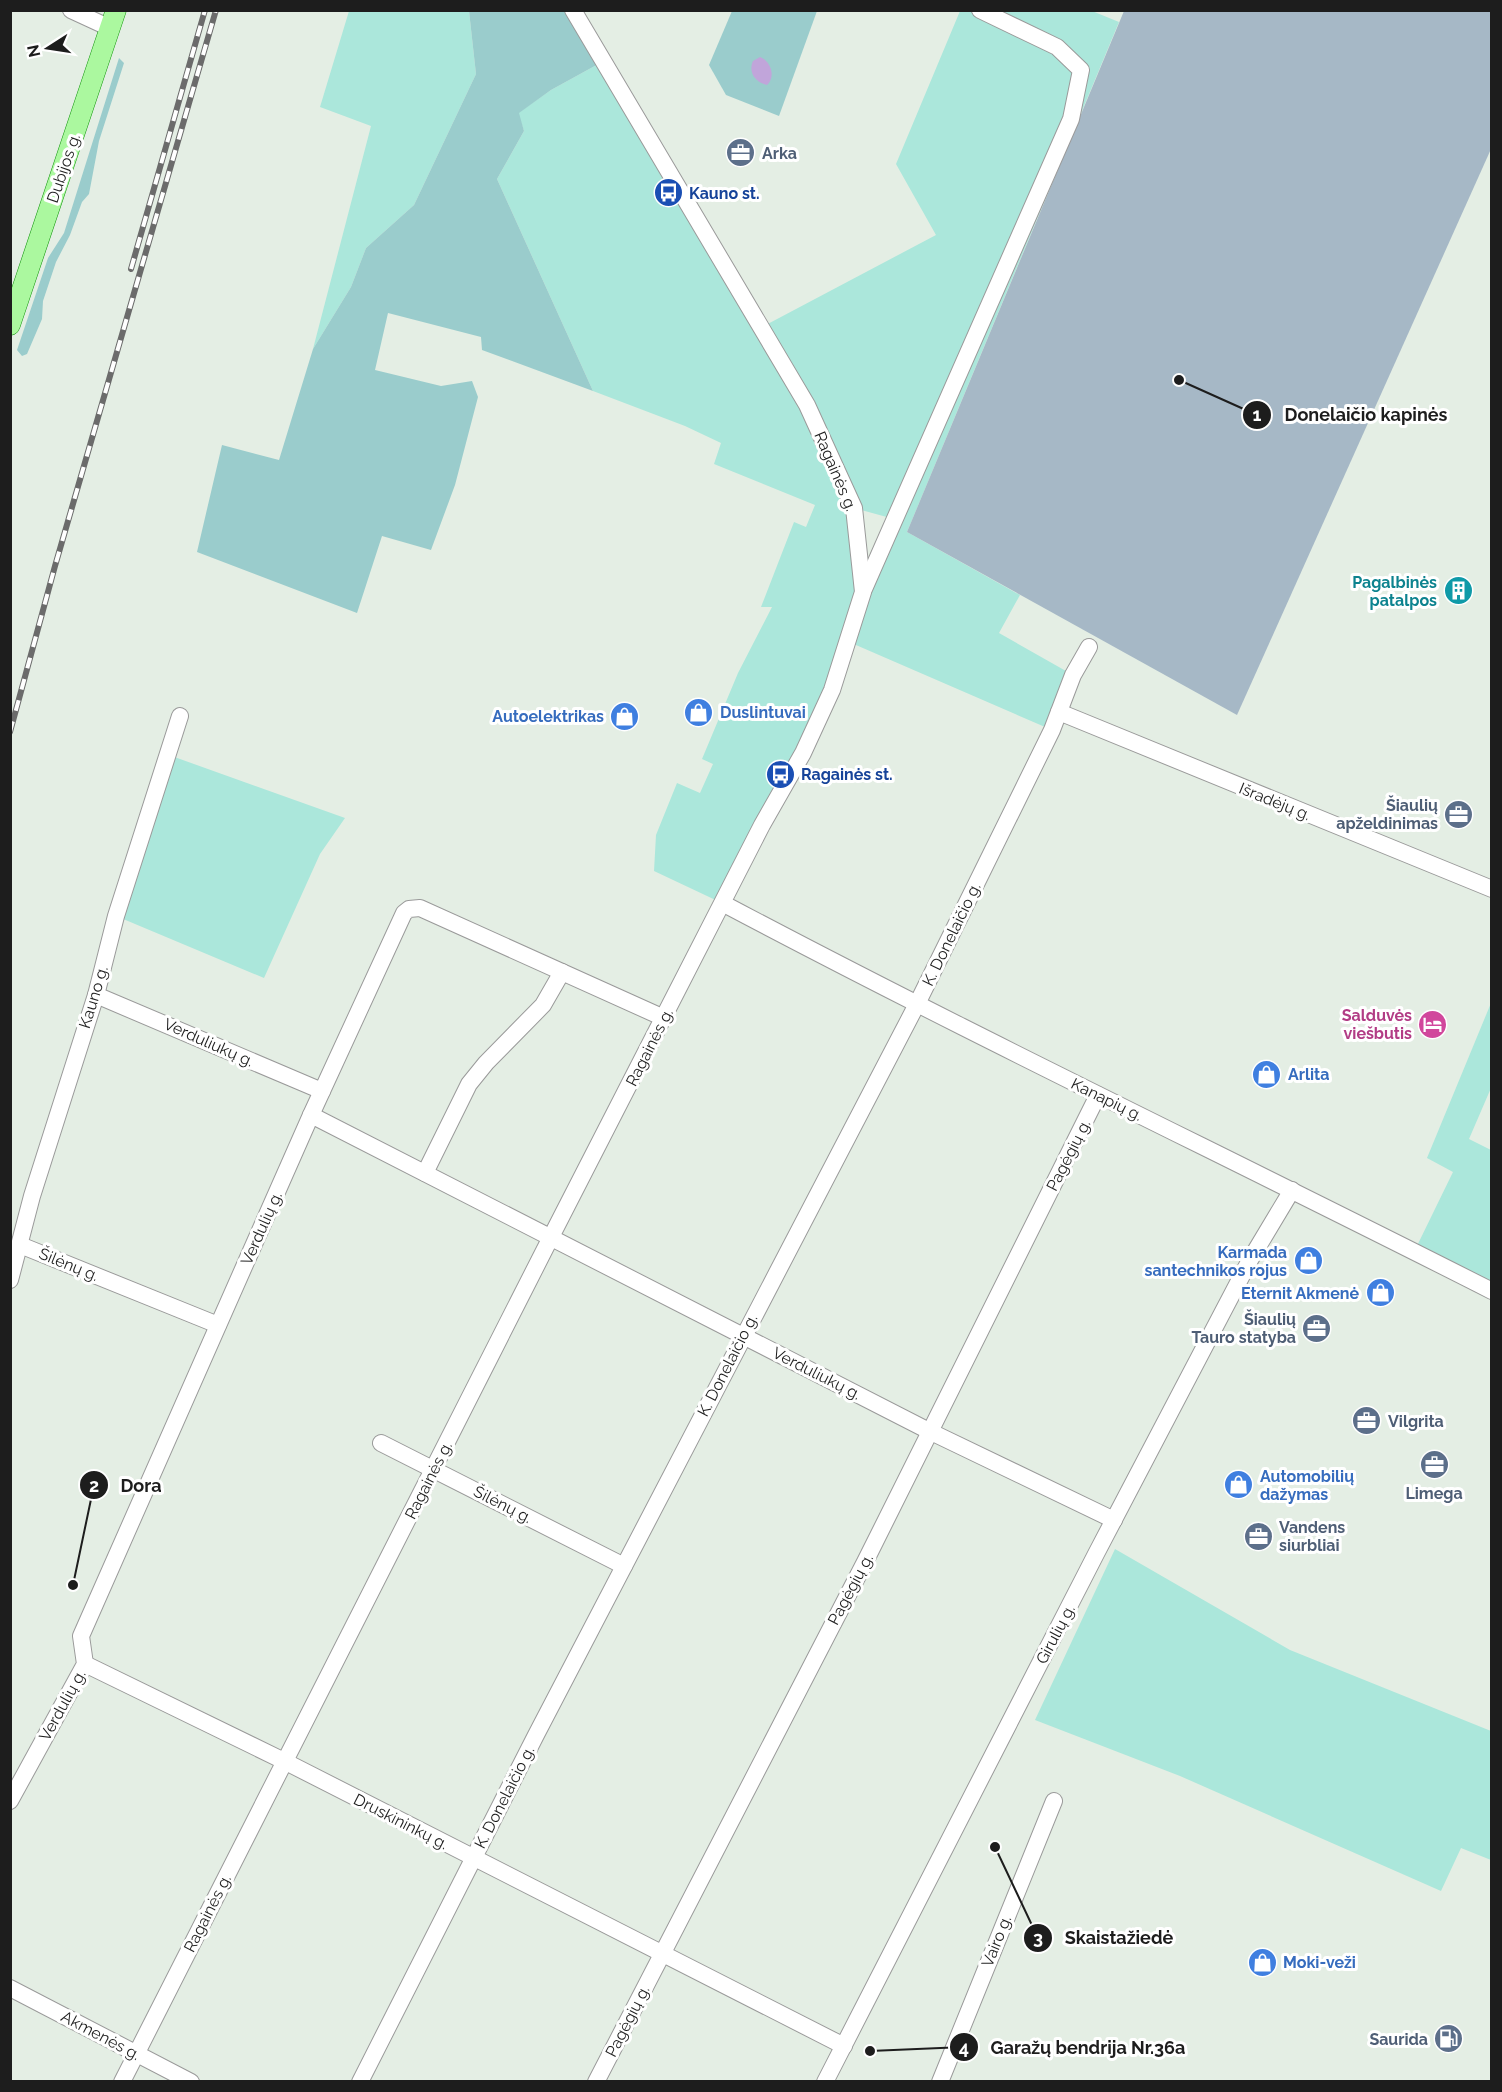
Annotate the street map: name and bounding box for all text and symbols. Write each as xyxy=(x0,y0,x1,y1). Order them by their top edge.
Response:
north arrow xyxy=(18,18,78,78)
text: N xyxy=(23,43,44,59)
street label: Dubijos g. xyxy=(43,131,84,205)
office icon: Arka xyxy=(725,137,757,169)
place label: Arka xyxy=(762,144,797,163)
bus stop icon: Kauno st. xyxy=(652,177,684,209)
place label: Kauno st. xyxy=(689,184,760,203)
callout: Donelaičio kapinės xyxy=(1242,397,1459,433)
text: 1 xyxy=(1253,404,1262,425)
text: Donelaičio kapinės xyxy=(1285,404,1448,425)
street label: Ragainės g. xyxy=(810,429,861,514)
place label: Pagalbinės patalpos xyxy=(1352,573,1437,610)
building icon: Pagalbinės patalpos xyxy=(1442,575,1474,607)
shop icon: Duslintuvai xyxy=(683,696,715,728)
shop icon: Autoelektrikas xyxy=(609,700,641,732)
place label: Duslintuvai xyxy=(720,703,806,722)
place label: Autoelektrikas xyxy=(492,707,604,726)
bus stop icon: Ragainės st. xyxy=(764,758,796,790)
place label: Ragainės st. xyxy=(801,765,893,784)
street label: Išradėjų g. xyxy=(1236,779,1313,824)
place label: Šiaulių apželdinimas xyxy=(1336,795,1438,833)
office icon: Šiaulių apželdinimas xyxy=(1443,798,1475,830)
street label: K. Donelaičio g. xyxy=(918,880,985,989)
street label: Kauno g. xyxy=(75,964,112,1031)
street label: Ragainės g. xyxy=(622,1005,677,1089)
place label: Salduvės viešbutis xyxy=(1342,1006,1412,1043)
hotel icon: Salduvės viešbutis xyxy=(1417,1008,1449,1040)
street label: Verduliukų g. xyxy=(161,1014,257,1071)
shop icon: Arlita xyxy=(1251,1058,1283,1090)
place label: Arlita xyxy=(1288,1065,1329,1084)
street label: Kanapių g. xyxy=(1068,1074,1146,1125)
street label: Pagėgių g. xyxy=(1042,1116,1095,1194)
street label: Verdulių g. xyxy=(237,1189,286,1268)
street label: Šilėnų g. xyxy=(36,1243,102,1285)
place label: Karmada santechnikos rojus xyxy=(1145,1243,1287,1280)
shop icon: Karmada santechnikos rojus xyxy=(1292,1245,1324,1277)
shop icon: Eternit Akmenė xyxy=(1364,1277,1396,1309)
place label: Eternit Akmenė xyxy=(1241,1284,1359,1303)
place label: Šiaulių Tauro statyba xyxy=(1191,1309,1296,1347)
street label: K. Donelaičio g. xyxy=(693,1311,761,1420)
office icon: Šiaulių Tauro statyba xyxy=(1301,1312,1333,1344)
street label: Verduliukų g. xyxy=(770,1343,864,1404)
office icon: Vilgrita xyxy=(1351,1405,1383,1437)
place label: Vilgrita xyxy=(1388,1412,1444,1431)
street label: Ragainės g. xyxy=(401,1438,456,1522)
office icon: Limega xyxy=(1418,1449,1450,1481)
callout: Dora xyxy=(79,1467,174,1503)
place label: Automobilių dažymas xyxy=(1260,1467,1354,1504)
shop icon: Automobilių dažymas xyxy=(1223,1469,1255,1501)
text: 2 xyxy=(89,1475,99,1496)
text: Dora xyxy=(120,1475,162,1496)
street label: Šilėnų g. xyxy=(470,1481,536,1527)
place label: Limega xyxy=(1405,1484,1463,1503)
place label: Vandens siurbliai xyxy=(1279,1518,1345,1555)
office icon: Vandens siurbliai xyxy=(1242,1520,1274,1552)
street label: Pagėgių g. xyxy=(824,1550,877,1628)
street label: Girulių g. xyxy=(1032,1601,1079,1667)
street label: Verdulių g. xyxy=(35,1666,90,1744)
street label: K. Donelaičio g. xyxy=(470,1743,538,1852)
street label: Druskininkų g. xyxy=(350,1790,451,1853)
street label: Ragainės g. xyxy=(180,1871,235,1955)
street label: Vairo g. xyxy=(978,1913,1015,1970)
callout: Skaistažiedė xyxy=(1023,1920,1185,1956)
text: 3 xyxy=(1033,1927,1043,1948)
text: Skaistažiedė xyxy=(1065,1927,1174,1948)
shop icon: Moki-veži xyxy=(1246,1946,1278,1978)
place label: Moki-veži xyxy=(1283,1953,1356,1972)
street label: Pagėgių g. xyxy=(601,1982,654,2060)
street label: Akmenės g. xyxy=(58,2007,144,2064)
fuel station icon: Saurida xyxy=(1433,2023,1465,2055)
callout: Garažų bendrija Nr.36a xyxy=(949,2029,1198,2065)
place label: Saurida xyxy=(1369,2030,1428,2049)
text: 4 xyxy=(959,2037,969,2058)
text: Garažų bendrija Nr.36a xyxy=(991,2037,1185,2058)

